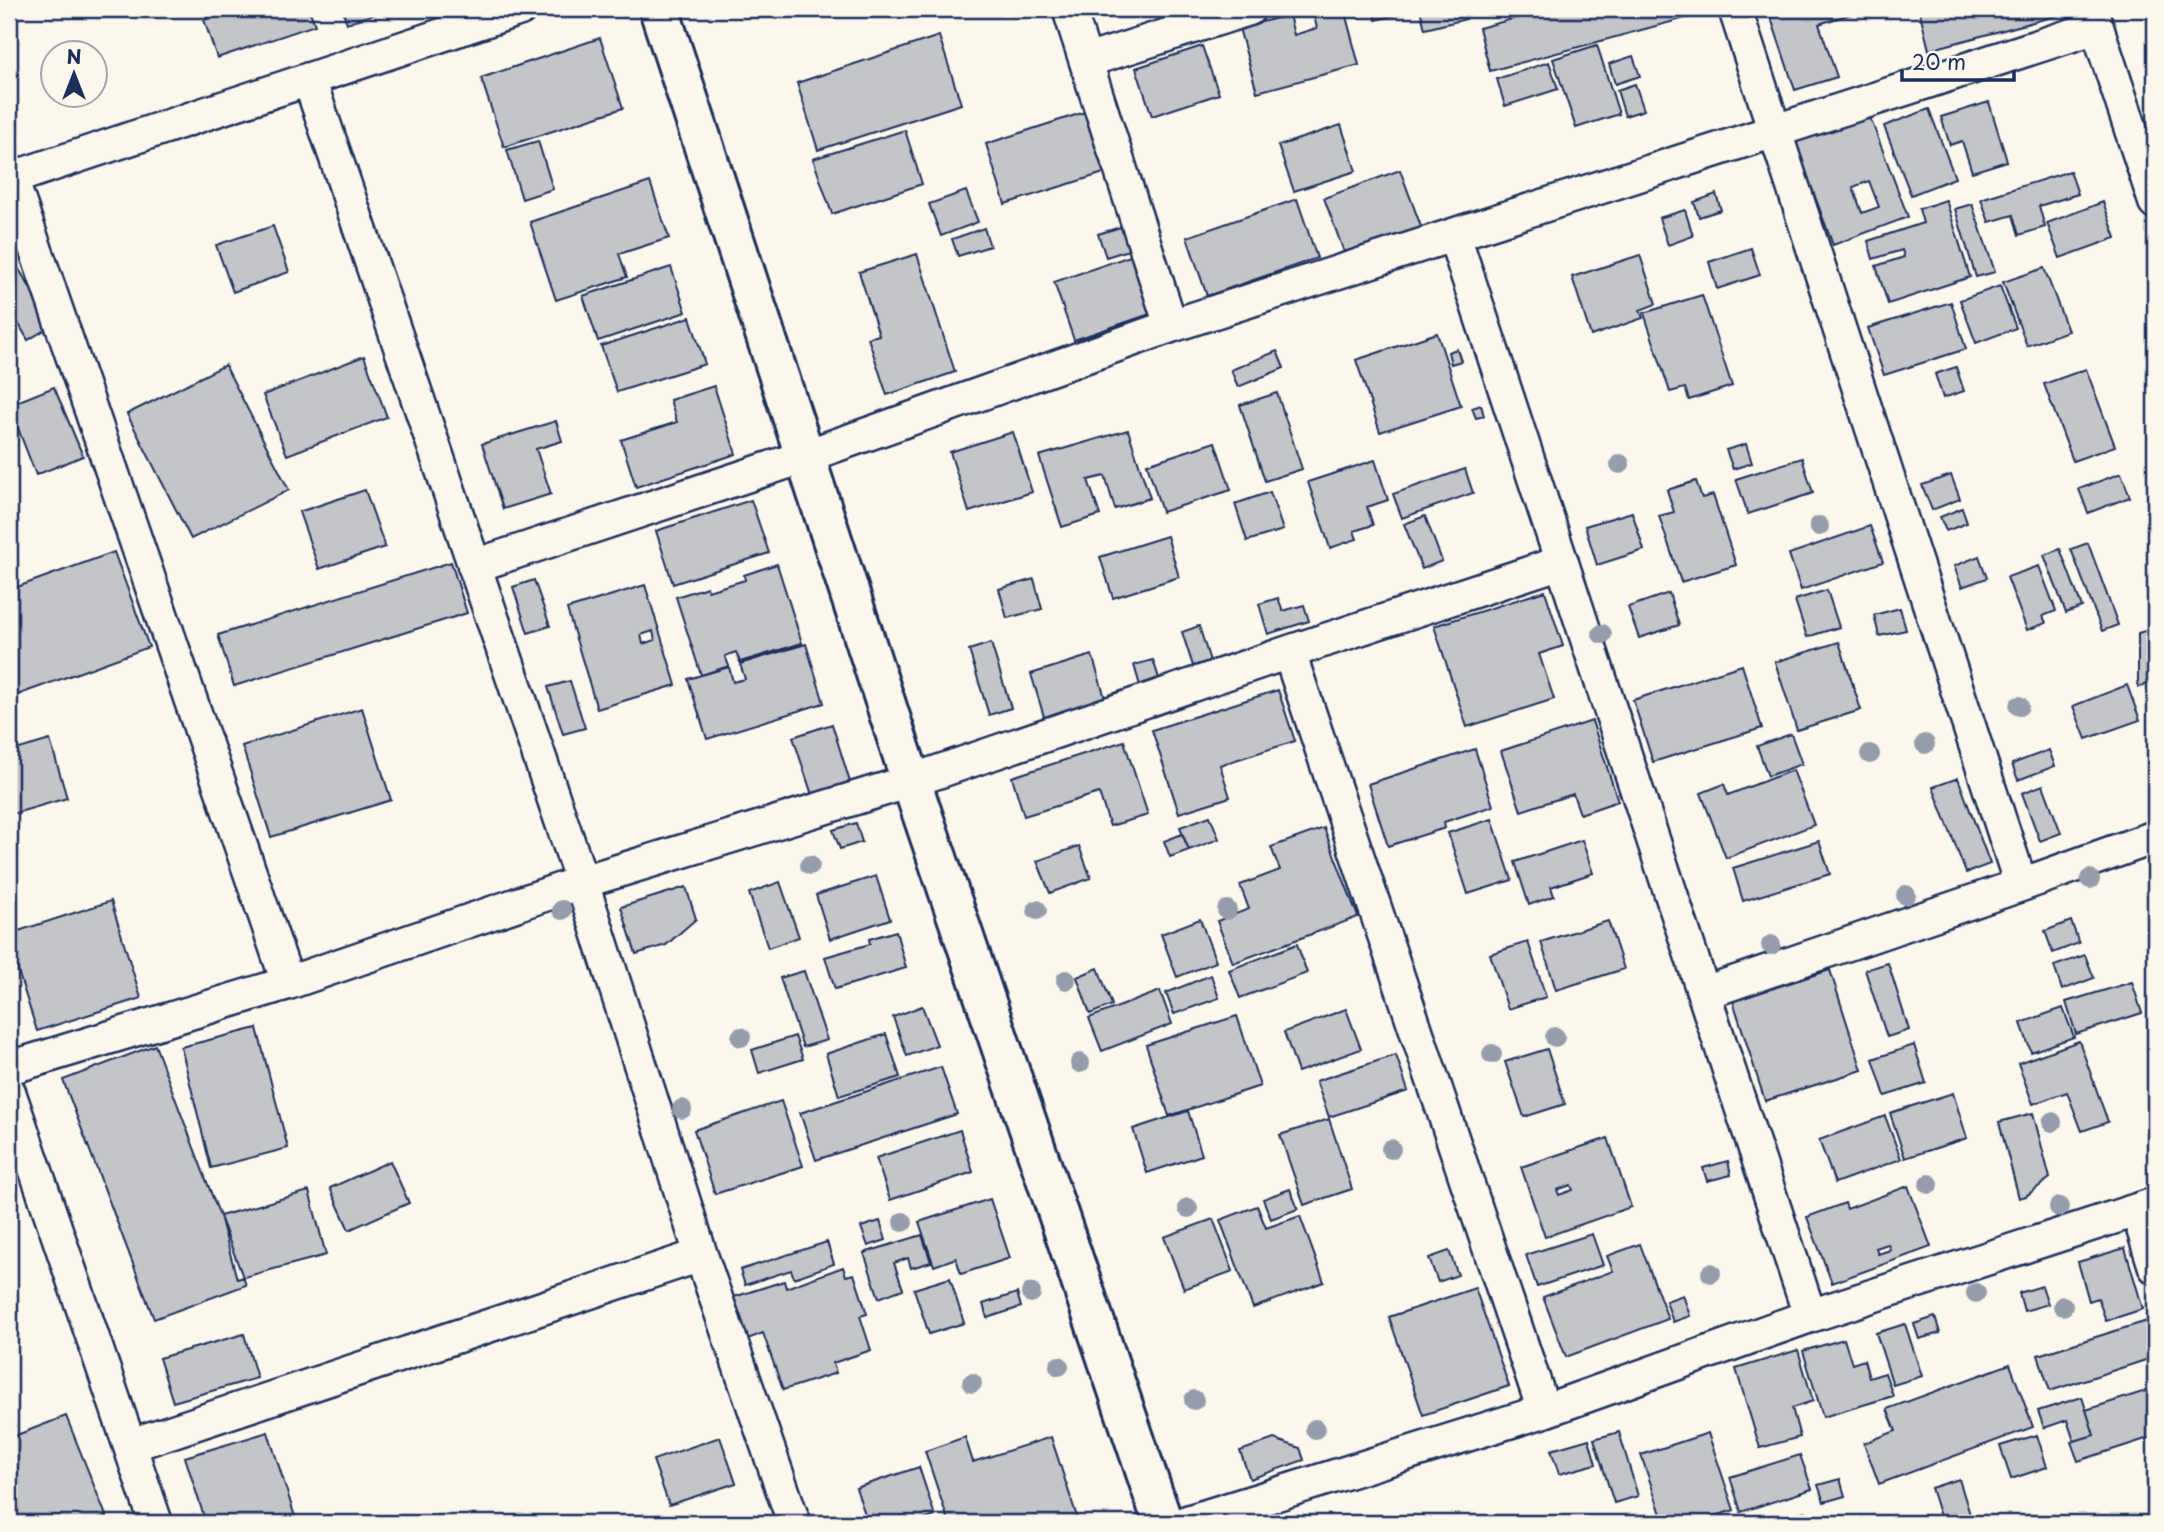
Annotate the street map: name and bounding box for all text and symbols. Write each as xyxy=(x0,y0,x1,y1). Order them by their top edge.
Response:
north arrow xyxy=(38,38,108,108)
scale bar xyxy=(1902,38,2014,82)
text: N xyxy=(66,42,82,70)
text: 20 m xyxy=(1912,45,1966,77)

